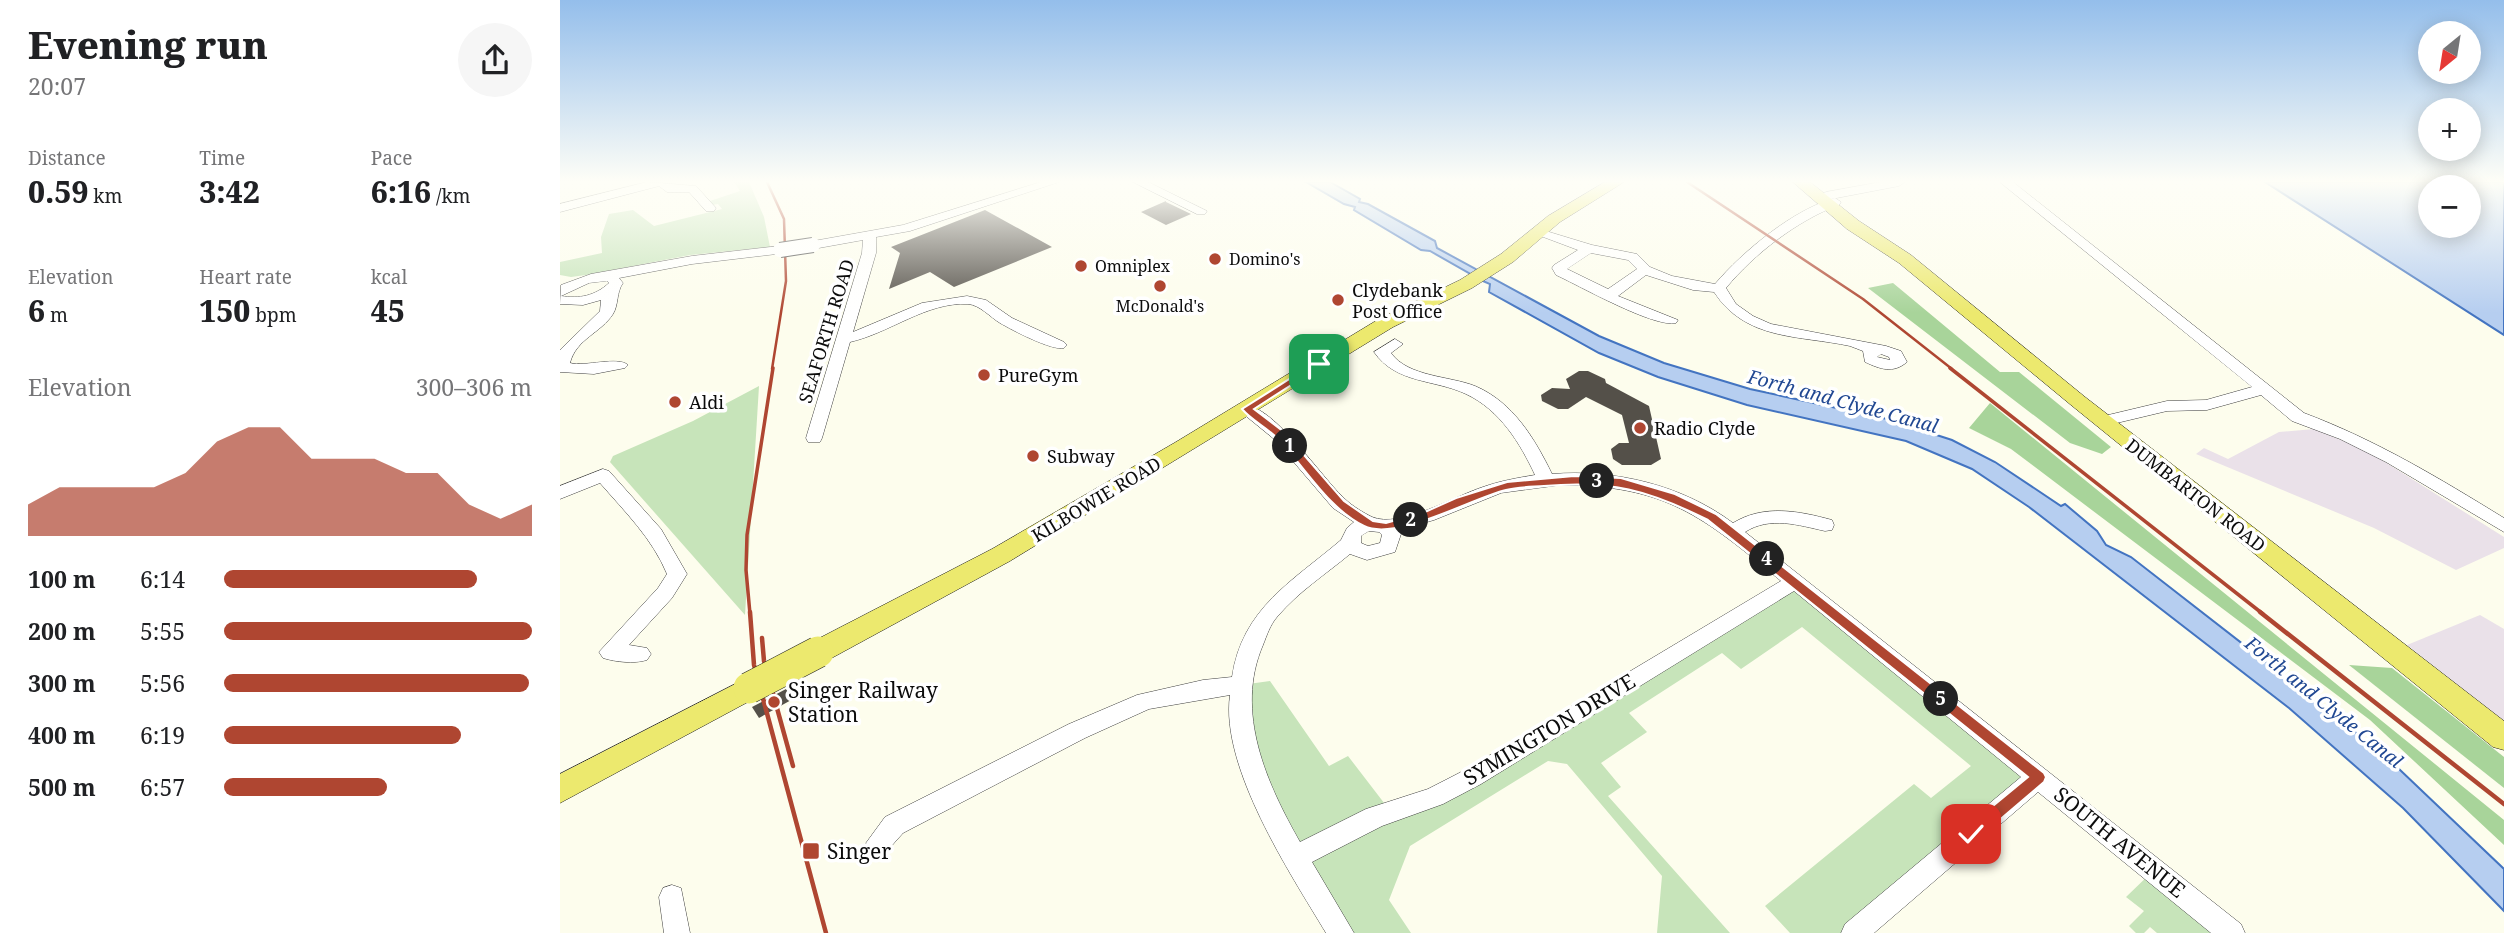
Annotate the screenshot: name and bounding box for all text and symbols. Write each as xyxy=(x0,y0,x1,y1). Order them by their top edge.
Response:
text: Evening run xyxy=(28,18,268,70)
north arrow xyxy=(2418,21,2482,84)
map controls xyxy=(2418,21,2481,238)
button: share xyxy=(458,23,532,97)
text: 20:07 xyxy=(28,70,86,102)
button: + xyxy=(2418,98,2481,161)
text: Distance xyxy=(28,145,106,171)
text: Time xyxy=(199,145,245,171)
text: Pace xyxy=(371,145,412,171)
text: 0.59 xyxy=(28,171,88,212)
text: 3:42 xyxy=(199,171,260,212)
text: 6:16 xyxy=(371,171,431,212)
button: − xyxy=(2418,175,2481,238)
text: km xyxy=(88,183,122,209)
text: /km xyxy=(431,183,471,209)
place label: Domino's xyxy=(1229,248,1300,270)
marker: Domino's xyxy=(1207,251,1223,267)
place label: Omniplex xyxy=(1095,255,1171,277)
street label: SEAFORTH ROAD xyxy=(793,256,859,406)
marker: Omniplex xyxy=(1073,258,1089,274)
text: Elevation xyxy=(28,264,114,290)
text: Heart rate xyxy=(199,264,292,290)
text: kcal xyxy=(371,264,407,290)
marker: McDonald's xyxy=(1152,278,1168,294)
place label: Clydebank Post Office xyxy=(1352,278,1443,323)
text: 6 xyxy=(28,290,45,331)
text: 150 xyxy=(199,290,250,331)
text: 45 xyxy=(371,290,405,331)
marker: Clydebank Post Office xyxy=(1330,292,1346,308)
place label: McDonald's xyxy=(1116,295,1204,317)
text: m xyxy=(45,302,68,328)
text: bpm xyxy=(250,302,297,328)
pin xyxy=(1289,334,1349,394)
icon: arrive xyxy=(1300,345,1338,383)
place label: PureGym xyxy=(998,363,1078,387)
water label: Forth and Clyde Canal xyxy=(1744,363,1941,439)
marker: PureGym xyxy=(976,367,992,383)
text: Elevation xyxy=(28,371,132,403)
text: 300–306 m xyxy=(416,371,532,403)
place label: Aldi xyxy=(689,390,724,414)
marker: Aldi xyxy=(667,394,683,410)
place label: Radio Clyde xyxy=(1654,416,1755,440)
marker: Radio Clyde xyxy=(1632,420,1648,436)
pin: 1 xyxy=(1272,428,1308,464)
text: 1 xyxy=(1284,432,1295,458)
street label: DUMBARTON ROAD xyxy=(2121,433,2271,557)
place label: Subway xyxy=(1047,444,1116,468)
marker: Subway xyxy=(1025,448,1041,464)
street label: KILBOWIE ROAD xyxy=(1027,451,1165,547)
pin: 3 xyxy=(1580,463,1614,498)
text: 3 xyxy=(1591,467,1602,493)
pin: 2 xyxy=(1394,503,1428,538)
text: 2 xyxy=(1405,506,1416,532)
pin: 4 xyxy=(1750,542,1784,576)
text: 4 xyxy=(1761,545,1772,571)
text: 100 m xyxy=(28,563,96,595)
text: 6:14 xyxy=(140,563,185,595)
text: 200 m xyxy=(28,615,96,647)
text: 5:55 xyxy=(140,615,185,647)
water label: Forth and Clyde Canal xyxy=(2239,630,2409,774)
text: 300 m xyxy=(28,667,96,699)
text: 5:56 xyxy=(140,667,185,699)
street label: SYMINGTON DRIVE xyxy=(1458,667,1640,791)
place label: Singer Railway Station xyxy=(788,676,938,728)
pin: 5 xyxy=(1924,682,1958,716)
text: 5 xyxy=(1935,685,1946,711)
marker: Singer Railway Station xyxy=(766,694,782,710)
text: 400 m xyxy=(28,719,96,751)
text: 6:19 xyxy=(140,719,185,751)
text: 500 m xyxy=(28,771,96,803)
text: 6:57 xyxy=(140,771,185,803)
street label: SOUTH AVENUE xyxy=(2048,780,2192,904)
pin xyxy=(1941,804,2001,864)
icon: check xyxy=(1952,815,1990,853)
place label: Singer xyxy=(827,837,891,865)
marker: Singer xyxy=(801,841,821,861)

